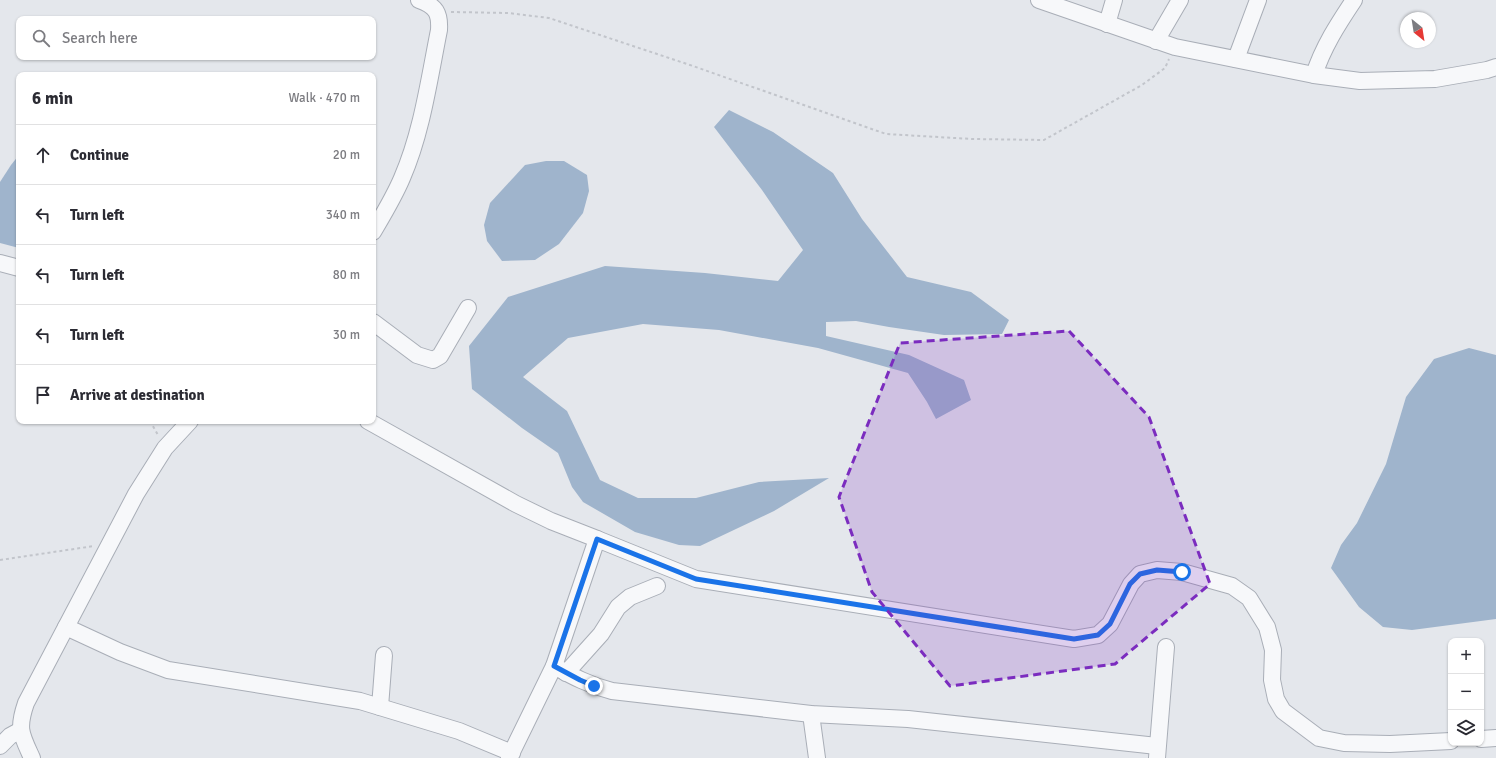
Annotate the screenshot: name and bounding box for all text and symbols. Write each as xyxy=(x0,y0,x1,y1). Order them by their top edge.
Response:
north arrow xyxy=(1400,12,1436,48)
search box xyxy=(16,16,376,60)
icon: search xyxy=(30,27,52,49)
text: Search here xyxy=(62,29,138,47)
text: 6 min xyxy=(32,88,73,109)
text: Walk · 470 m xyxy=(289,90,360,106)
icon: ahead xyxy=(32,144,54,166)
text: Continue xyxy=(70,146,129,164)
text: 20 m xyxy=(333,147,360,163)
icon: left xyxy=(32,204,54,226)
text: Turn left xyxy=(70,206,124,224)
text: 340 m xyxy=(326,207,360,223)
icon: left xyxy=(32,264,54,286)
text: Turn left xyxy=(70,266,124,284)
text: 80 m xyxy=(333,267,360,283)
icon: left xyxy=(32,324,54,346)
text: Turn left xyxy=(70,326,124,344)
text: 30 m xyxy=(333,327,360,343)
icon: arrive xyxy=(32,384,54,406)
text: Arrive at destination xyxy=(70,386,205,404)
route start xyxy=(1173,563,1191,581)
map controls xyxy=(1448,638,1484,746)
button: + xyxy=(1448,638,1484,674)
button: − xyxy=(1448,674,1484,710)
route end xyxy=(585,677,603,695)
button: layers xyxy=(1448,710,1484,746)

